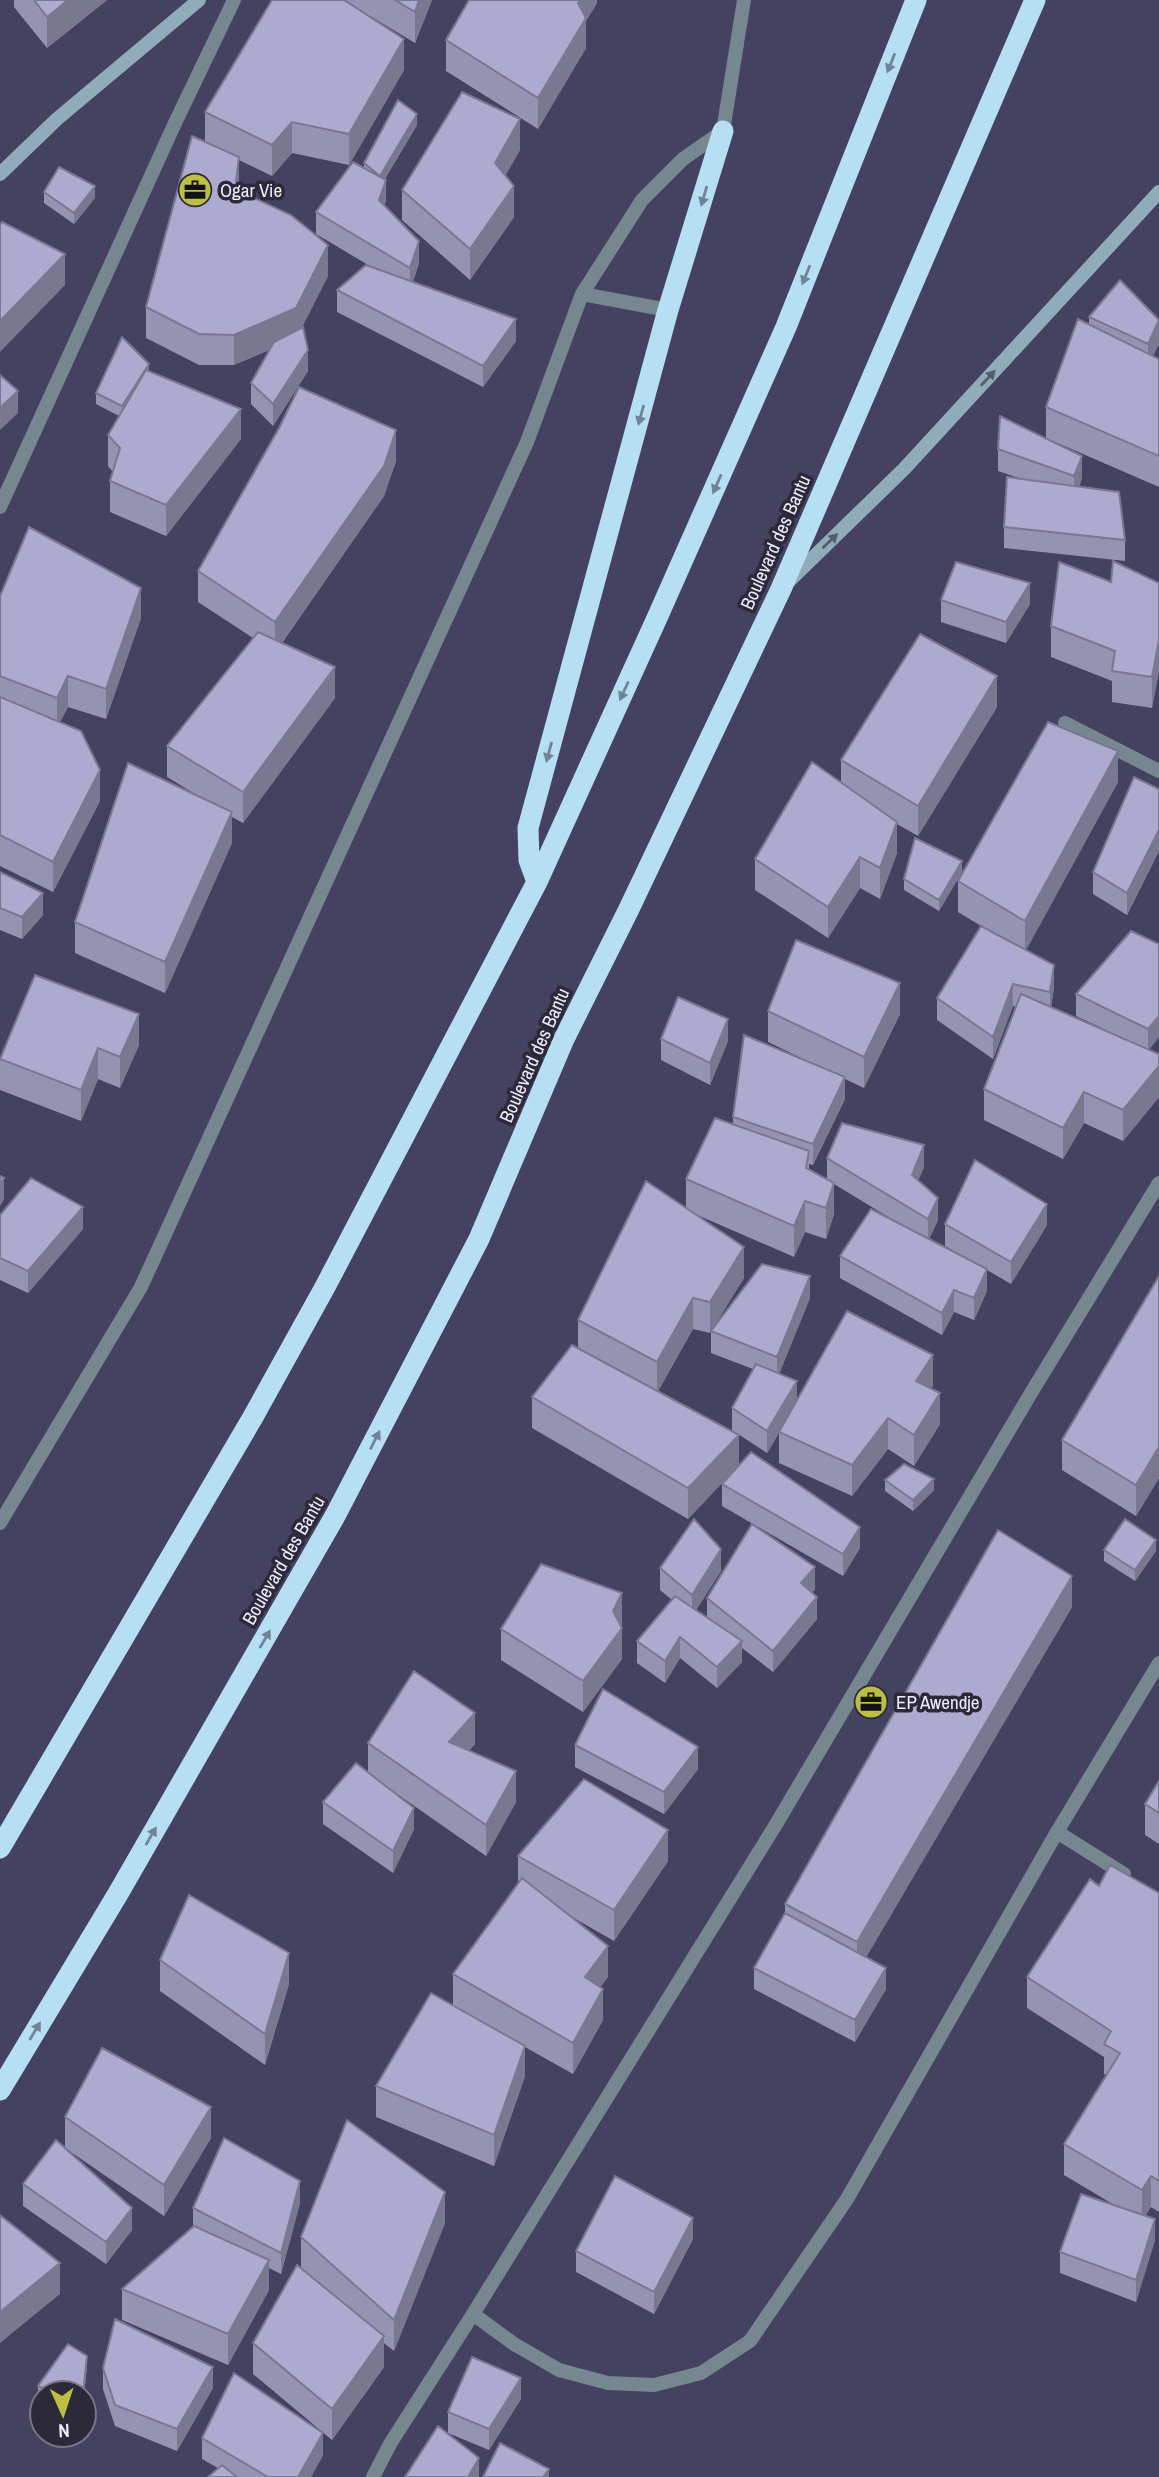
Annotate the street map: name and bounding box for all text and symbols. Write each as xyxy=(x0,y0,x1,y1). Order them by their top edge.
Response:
one-way arrow xyxy=(886,53,897,74)
office icon: Ogar Vie xyxy=(176,171,214,209)
place label: Ogar Vie xyxy=(220,177,282,203)
one-way arrow xyxy=(698,185,709,207)
one-way arrow xyxy=(801,264,812,285)
one-way arrow xyxy=(979,370,995,387)
one-way arrow xyxy=(635,404,646,426)
street label: Boulevard des Bantu xyxy=(734,471,816,613)
one-way arrow xyxy=(711,473,722,494)
one-way arrow xyxy=(821,533,838,550)
one-way arrow xyxy=(618,681,630,701)
one-way arrow xyxy=(543,742,554,764)
street label: Boulevard des Bantu xyxy=(493,984,575,1126)
one-way arrow xyxy=(369,1430,381,1450)
street label: Boulevard des Bantu xyxy=(236,1491,330,1629)
one-way arrow xyxy=(259,1629,271,1648)
office icon: EP Awendje xyxy=(852,1683,890,1721)
place label: EP Awendje xyxy=(896,1689,980,1715)
one-way arrow xyxy=(145,1826,157,1845)
one-way arrow xyxy=(29,2022,41,2041)
north arrow xyxy=(28,2379,98,2449)
text: N xyxy=(58,2418,70,2444)

